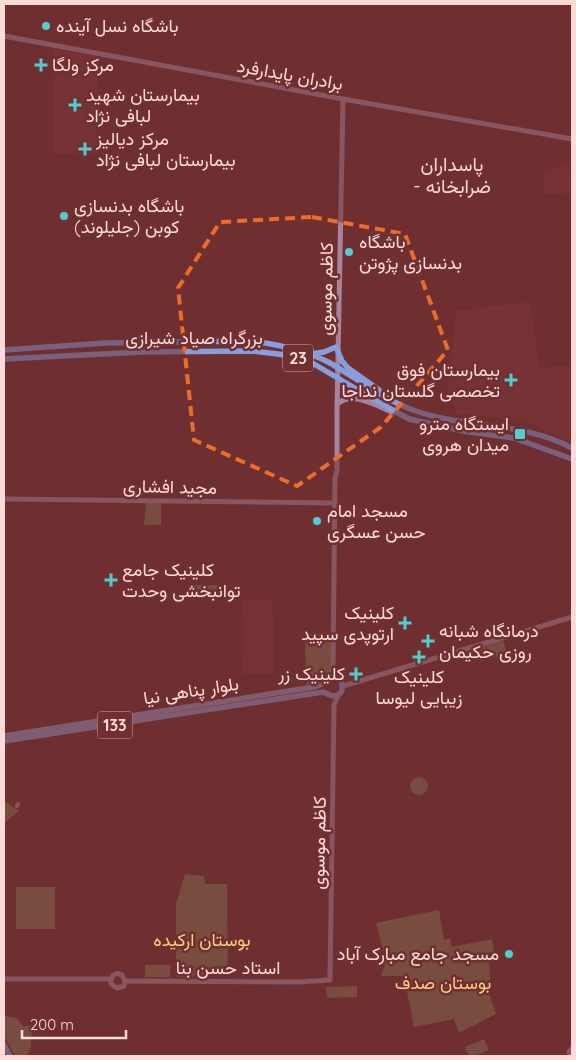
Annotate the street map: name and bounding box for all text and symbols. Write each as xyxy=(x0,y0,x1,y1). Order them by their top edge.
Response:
place label: باشگاه نسل آینده xyxy=(56,14,179,37)
marker: باشگاه نسل آینده xyxy=(40,20,52,32)
place label: مرکز ولگا xyxy=(52,53,114,76)
street label: برادران پایدارفرد xyxy=(235,54,345,96)
marker: مرکز ولگا xyxy=(34,58,48,72)
place label: بیمارستان شهید لبافی نژاد xyxy=(86,83,200,127)
marker: بیمارستان شهید لبافی نژاد xyxy=(68,98,82,112)
place label: مرکز دیالیز بیمارستان لبافی نژاد xyxy=(95,127,236,171)
marker: مرکز دیالیز بیمارستان لبافی نژاد xyxy=(78,142,92,156)
district label: پاسداران - ضرابخانه xyxy=(413,152,491,198)
place label: باشگاه بدنسازی کوبن (جلیلوند) xyxy=(74,194,184,238)
marker: باشگاه بدنسازی کوبن (جلیلوند) xyxy=(58,210,70,222)
place label: باشگاه بدنسازی پژوتن xyxy=(359,230,462,275)
street label: کاظم موسوی xyxy=(313,242,339,336)
marker: باشگاه بدنسازی پژوتن xyxy=(343,246,355,258)
street label: بزرگراه صیاد شیرازی xyxy=(125,326,263,349)
road number: 23 xyxy=(283,344,313,372)
place label: بیمارستان فوق تخصصی گلستان نداجا xyxy=(341,358,500,402)
marker: بیمارستان فوق تخصصی گلستان نداجا xyxy=(504,373,518,387)
place label: ایستگاه مترو میدان هروی xyxy=(419,412,509,456)
marker: ایستگاه مترو میدان هروی xyxy=(513,427,527,441)
street label: مجید افشاری xyxy=(123,474,217,499)
place label: مسجد امام حسن عسگری xyxy=(327,499,426,543)
marker: مسجد امام حسن عسگری xyxy=(311,515,323,527)
place label: کلینیک جامع توانبخشی وحدت xyxy=(122,558,241,602)
marker: کلینیک جامع توانبخشی وحدت xyxy=(104,573,118,587)
place label: کلینیک ارتوپدی سپید xyxy=(301,601,394,646)
marker: کلینیک ارتوپدی سپید xyxy=(398,616,412,630)
place label: درمانگاه شبانه روزی حکیمان xyxy=(439,619,539,663)
marker: درمانگاه شبانه روزی حکیمان xyxy=(421,634,435,648)
marker: کلینیک زیبایی لیوسا xyxy=(412,650,426,664)
place label: کلینیک زر xyxy=(277,662,345,685)
place label: کلینیک زیبایی لیوسا xyxy=(376,665,463,709)
marker: کلینیک زر xyxy=(349,667,363,681)
street label: بلوار پناهی نیا xyxy=(142,672,240,710)
road number: 133 xyxy=(98,712,132,738)
street label: کاظم موسوی xyxy=(306,796,332,890)
park label: بوستان ارکیده xyxy=(153,928,251,951)
place label: مسجد جامع مبارک آباد xyxy=(337,942,499,966)
marker: مسجد جامع مبارک آباد xyxy=(503,948,515,960)
street label: استاد حسن بنا xyxy=(176,956,280,979)
park label: بوستان صدف xyxy=(395,971,491,994)
scale bar xyxy=(22,1008,126,1040)
text: 200 m xyxy=(30,1015,74,1034)

